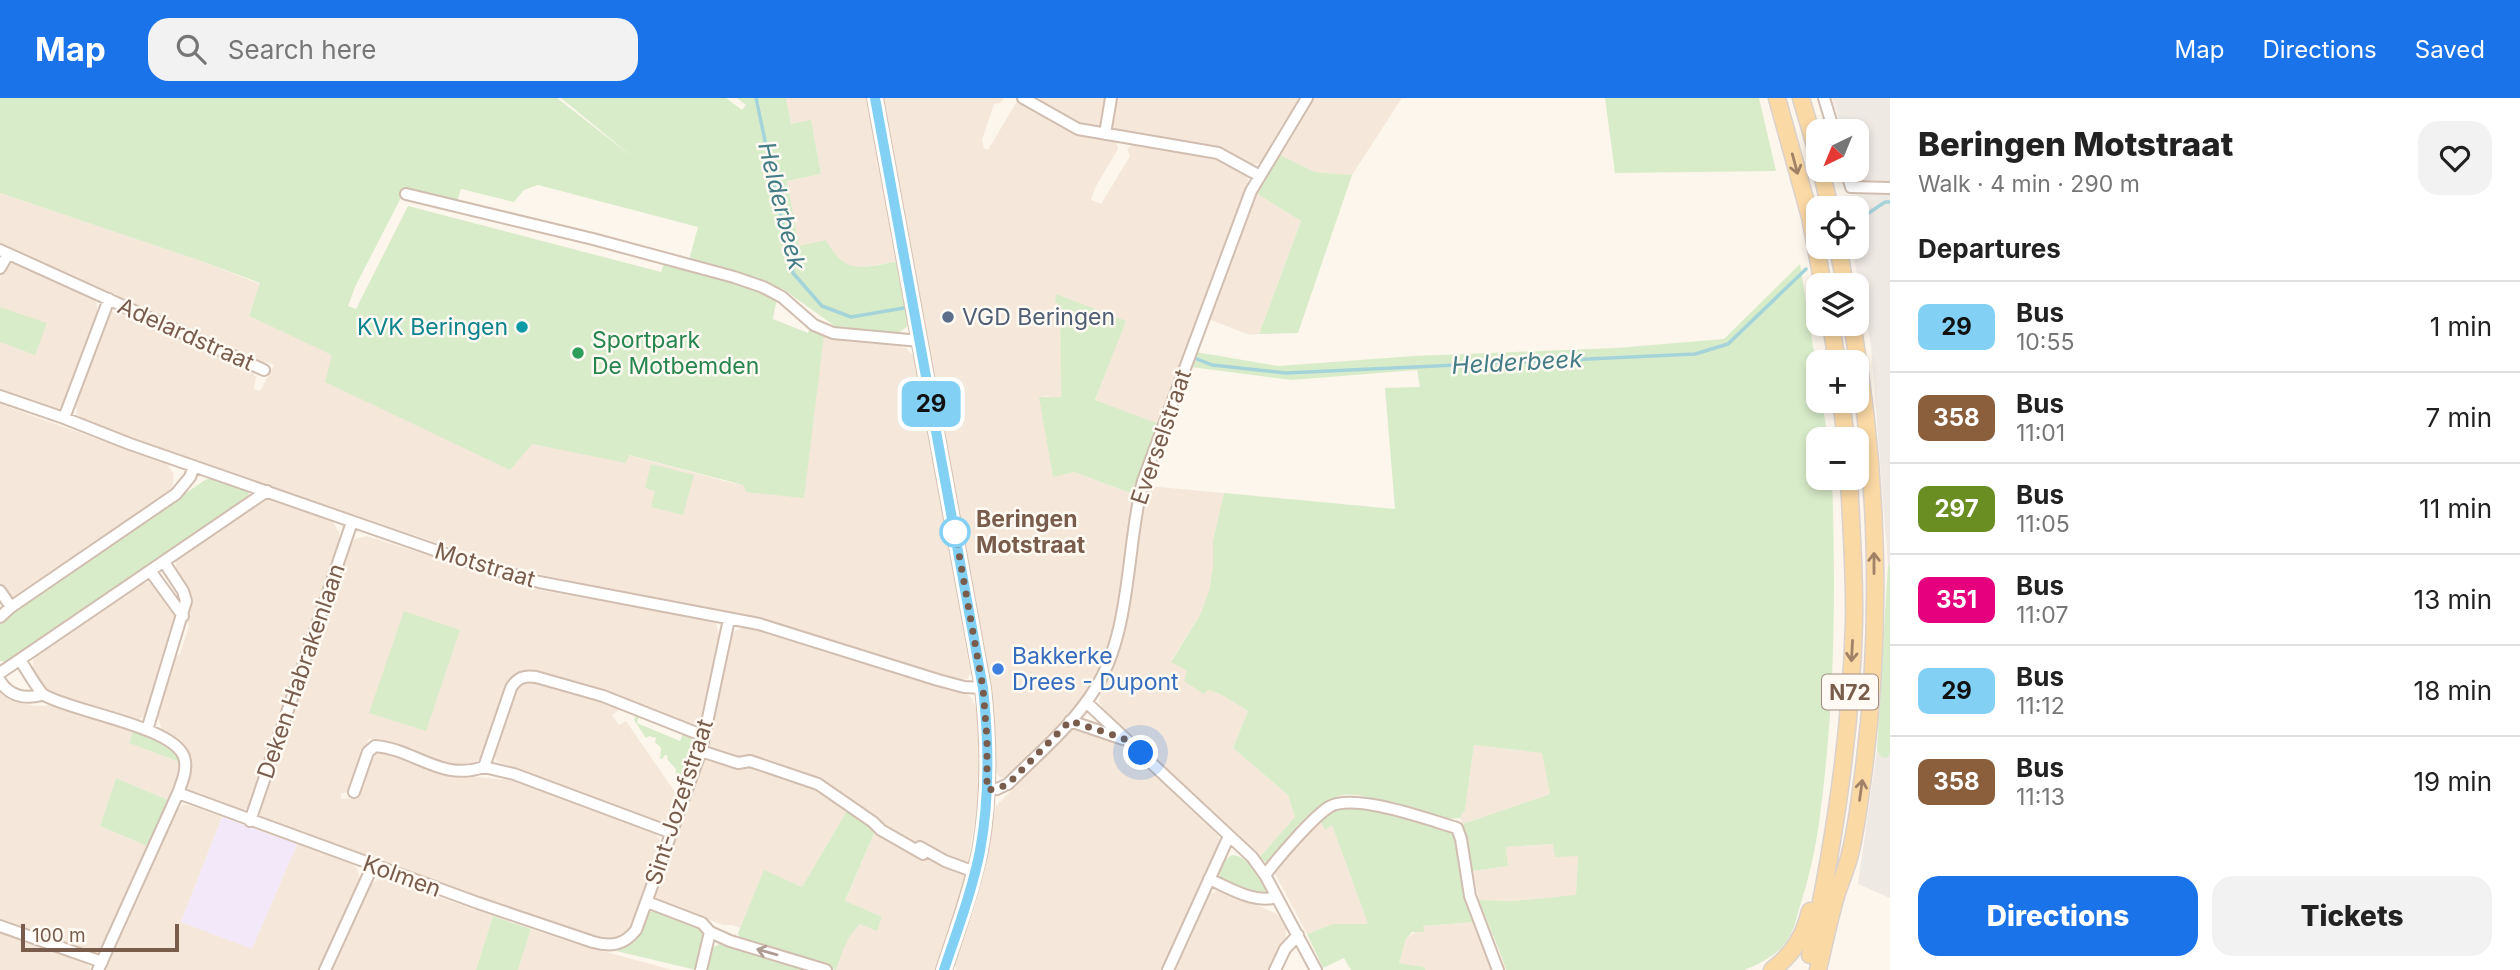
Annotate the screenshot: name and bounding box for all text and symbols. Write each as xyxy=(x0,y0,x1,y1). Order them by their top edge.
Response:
search box xyxy=(148,18,638,81)
text: Map xyxy=(35,29,106,69)
icon: search xyxy=(172,30,210,68)
text: Search here xyxy=(228,34,376,65)
text: Map xyxy=(2175,35,2224,64)
text: Directions xyxy=(2262,35,2377,64)
text: Saved xyxy=(2415,35,2485,64)
north arrow xyxy=(1806,119,1869,182)
map controls xyxy=(1806,119,1869,490)
button: heart xyxy=(2418,121,2492,195)
text: Beringen Motstraat xyxy=(1918,124,2233,164)
water label: Helderbeek xyxy=(752,139,812,274)
one-way arrow xyxy=(1790,152,1803,174)
text: Walk · 4 min · 290 m xyxy=(1918,170,2140,198)
button: locate xyxy=(1806,196,1869,259)
text: Departures xyxy=(1918,233,2061,264)
button: layers xyxy=(1806,273,1869,336)
street label: Adelardstraat xyxy=(114,292,259,377)
text: Bus xyxy=(2016,297,2064,328)
place label: VGD Beringen xyxy=(962,303,1115,331)
marker: VGD Beringen xyxy=(940,309,956,325)
text: 1 min xyxy=(2430,311,2492,342)
text: 29 xyxy=(1941,312,1972,341)
place label: KVK Beringen xyxy=(357,313,508,341)
marker: KVK Beringen xyxy=(514,319,530,335)
place label: Sportpark De Motbemden xyxy=(592,326,759,380)
text: 10:55 xyxy=(2016,328,2074,356)
water label: Helderbeek xyxy=(1451,344,1584,380)
marker: Sportpark De Motbemden xyxy=(570,345,586,361)
button: + xyxy=(1806,350,1869,413)
street label: Everselstraat xyxy=(1125,365,1197,508)
line badge: 29 xyxy=(900,381,962,427)
text: Bus xyxy=(2016,388,2064,419)
text: 29 xyxy=(916,389,946,418)
text: 7 min xyxy=(2426,402,2492,433)
text: 358 xyxy=(1933,403,1980,432)
text: 11:01 xyxy=(2016,419,2065,447)
button: − xyxy=(1806,427,1869,490)
text: Bus xyxy=(2016,479,2064,510)
text: 11 min xyxy=(2419,493,2492,524)
text: 297 xyxy=(1934,494,1979,523)
place label: Beringen Motstraat xyxy=(976,505,1086,559)
text: 11:05 xyxy=(2016,510,2070,538)
marker: Beringen Motstraat xyxy=(940,517,970,547)
street label: Motstraat xyxy=(431,536,539,594)
one-way arrow xyxy=(1867,552,1881,575)
street label: Deken Habrakenlaan xyxy=(251,560,351,782)
text: Bus xyxy=(2016,570,2064,601)
text: 13 min xyxy=(2414,584,2492,615)
text: 351 xyxy=(1936,585,1977,614)
text: 11:07 xyxy=(2016,601,2068,629)
one-way arrow xyxy=(1846,639,1859,662)
place label: Bakkerke Drees - Dupont xyxy=(1012,642,1179,696)
marker: Bakkerke Drees - Dupont xyxy=(990,661,1006,677)
text: Bus xyxy=(2016,661,2064,692)
road number: N72 xyxy=(1822,674,1878,710)
text: 18 min xyxy=(2414,675,2492,706)
text: 29 xyxy=(1941,676,1972,705)
text: 11:12 xyxy=(2016,692,2065,720)
street label: Sint-Jozefstraat xyxy=(639,715,719,888)
your location xyxy=(1123,735,1158,770)
text: Bus xyxy=(2016,752,2064,783)
text: 19 min xyxy=(2414,766,2492,797)
text: 358 xyxy=(1933,767,1980,796)
one-way arrow xyxy=(1855,779,1868,802)
text: 11:13 xyxy=(2016,783,2065,811)
street label: Kolmen xyxy=(359,849,445,903)
button: Directions xyxy=(1918,876,2198,956)
button: Tickets xyxy=(2212,876,2492,956)
scale bar xyxy=(21,921,178,953)
text: 100 m xyxy=(32,924,86,947)
one-way arrow xyxy=(757,945,779,958)

